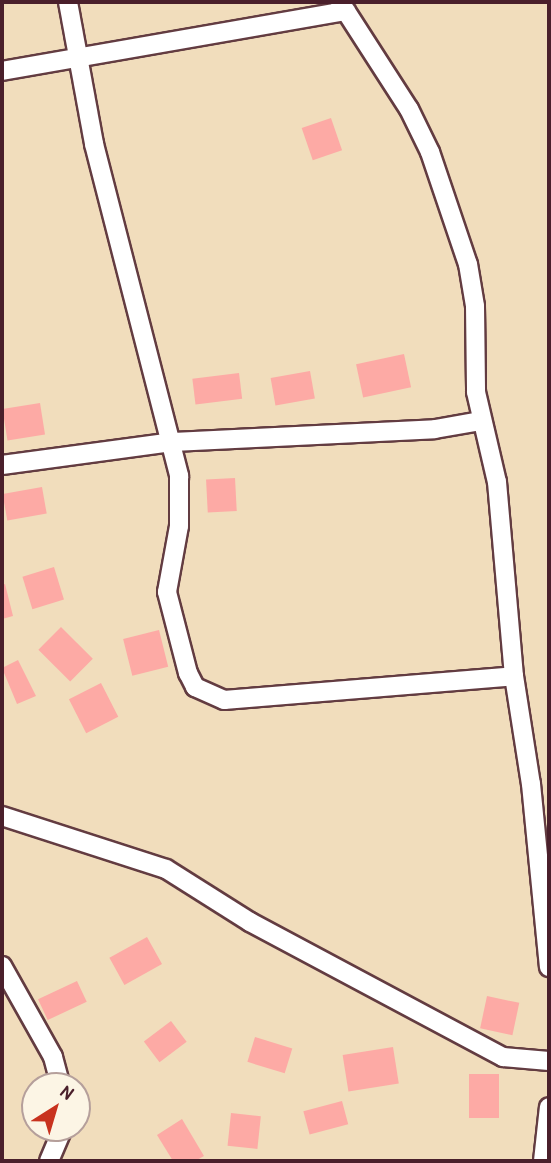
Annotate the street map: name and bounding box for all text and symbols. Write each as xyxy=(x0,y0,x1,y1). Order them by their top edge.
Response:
north arrow xyxy=(21,1072,91,1142)
text: N xyxy=(56,1078,79,1105)

